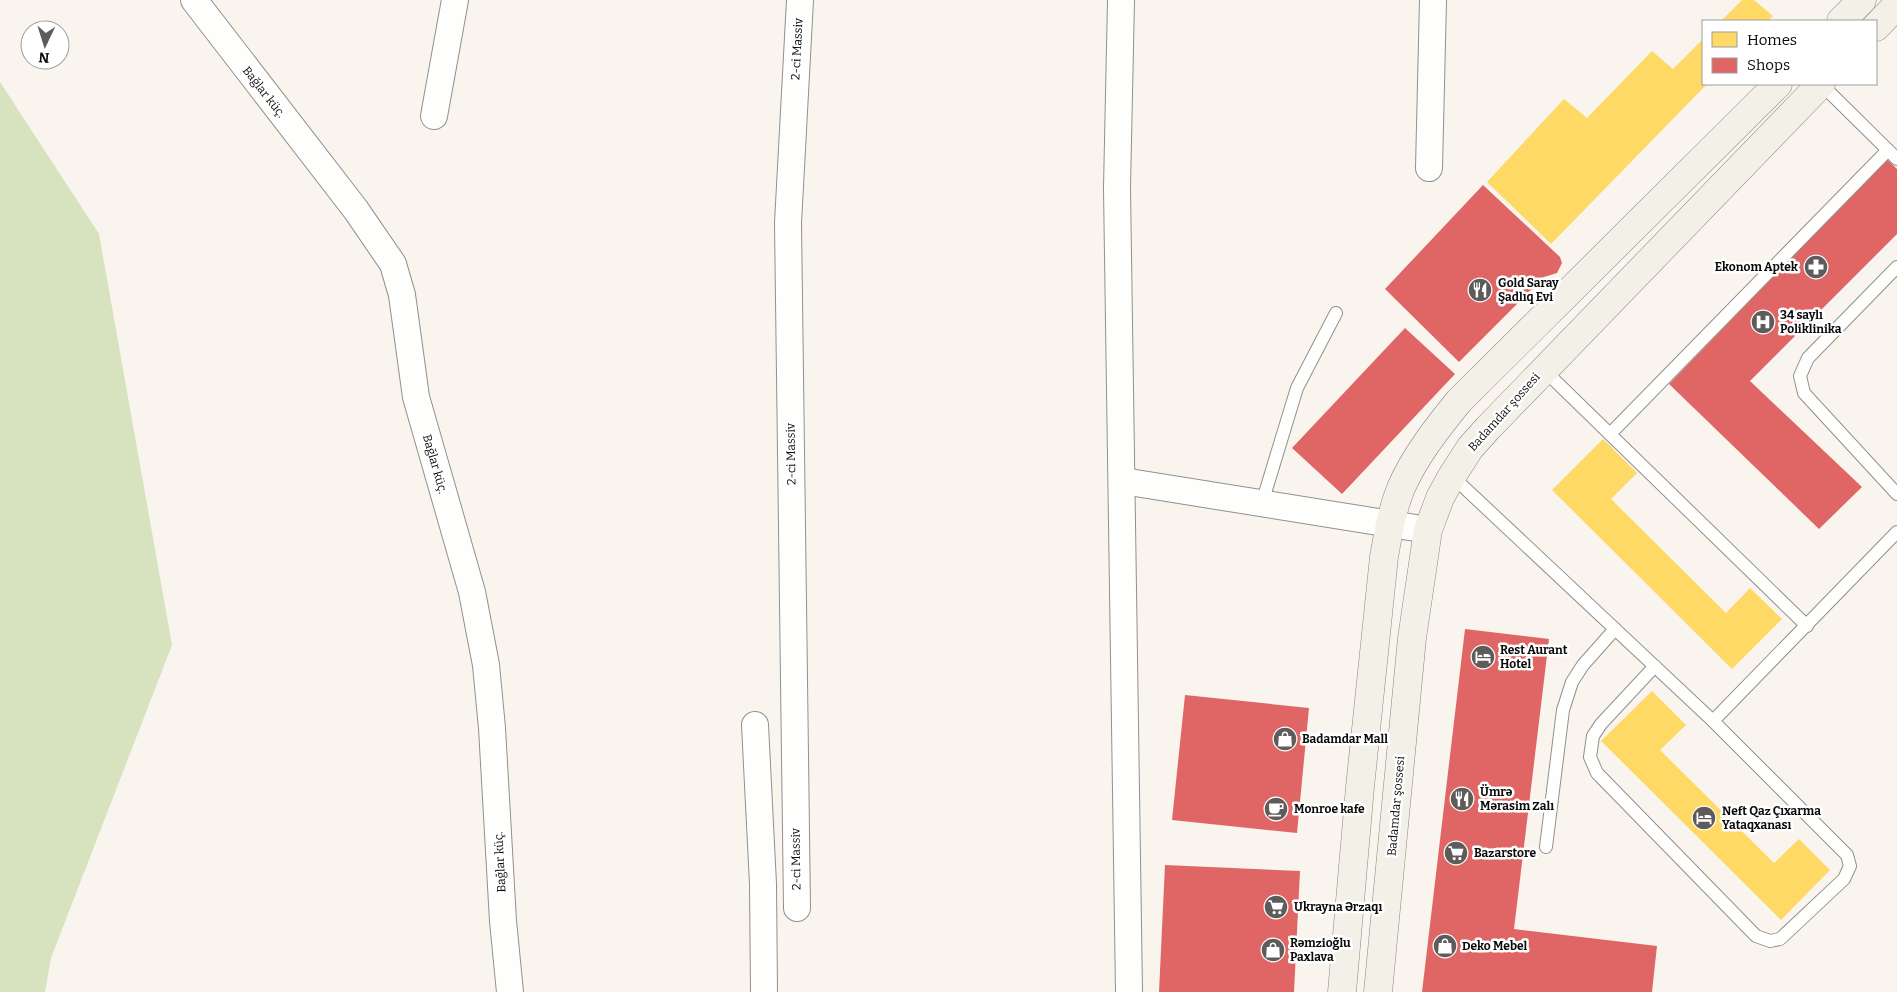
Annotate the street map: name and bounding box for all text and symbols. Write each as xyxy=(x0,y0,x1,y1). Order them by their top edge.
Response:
street label: 2-ci Massiv xyxy=(788,17,806,80)
north arrow xyxy=(20,20,70,70)
legend xyxy=(1702,20,1877,85)
text: Homes xyxy=(1747,31,1797,49)
text: N xyxy=(38,49,50,66)
text: Shops xyxy=(1747,56,1790,74)
street label: Bağlar küç. xyxy=(240,64,288,120)
pharmacy icon: Ekonom Aptek xyxy=(1803,254,1829,280)
place label: Ekonom Aptek xyxy=(1715,260,1799,274)
place label: Gold Saray Şadlıq Evi xyxy=(1498,276,1559,304)
restaurant icon: Gold Saray Şadlıq Evi xyxy=(1467,277,1493,303)
place label: 34 saylı Poliklinika xyxy=(1780,308,1842,336)
hospital icon: 34 saylı Poliklinika xyxy=(1750,309,1776,335)
street label: Badamdar şossesi xyxy=(1465,370,1543,454)
street label: 2-ci Massiv xyxy=(783,422,799,485)
street label: Bağlar küç. xyxy=(420,433,450,495)
place label: Rest Aurant Hotel xyxy=(1500,643,1568,671)
hotel icon: Rest Aurant Hotel xyxy=(1470,644,1496,670)
shop icon: Badamdar Mall xyxy=(1272,726,1298,752)
place label: Badamdar Mall xyxy=(1302,732,1388,746)
street label: Badamdar şossesi xyxy=(1385,755,1407,857)
place label: Ümrə Mərasim Zalı xyxy=(1480,784,1554,813)
restaurant icon: Ümrə Mərasim Zalı xyxy=(1449,786,1475,812)
cafe icon: Monroe kafe xyxy=(1263,796,1289,822)
place label: Monroe kafe xyxy=(1294,802,1365,816)
place label: Neft Qaz Çıxarma Yataqxanası xyxy=(1722,804,1821,832)
hotel icon: Neft Qaz Çıxarma Yataqxanası xyxy=(1691,805,1717,831)
street label: 2-ci Massiv xyxy=(788,827,804,890)
street label: Bağlar küç. xyxy=(491,831,509,893)
supermarket icon: Bazarstore xyxy=(1443,840,1469,866)
place label: Bazarstore xyxy=(1474,846,1536,860)
supermarket icon: Ukrayna Ərzaqı xyxy=(1263,894,1289,920)
place label: Ukrayna Ərzaqı xyxy=(1294,900,1382,914)
shop icon: Deko Mebel xyxy=(1432,933,1458,959)
place label: Rəmzioğlu Paxlava xyxy=(1290,936,1351,964)
shop icon: Rəmzioğlu Paxlava xyxy=(1260,937,1286,963)
place label: Deko Mebel xyxy=(1462,939,1528,953)

